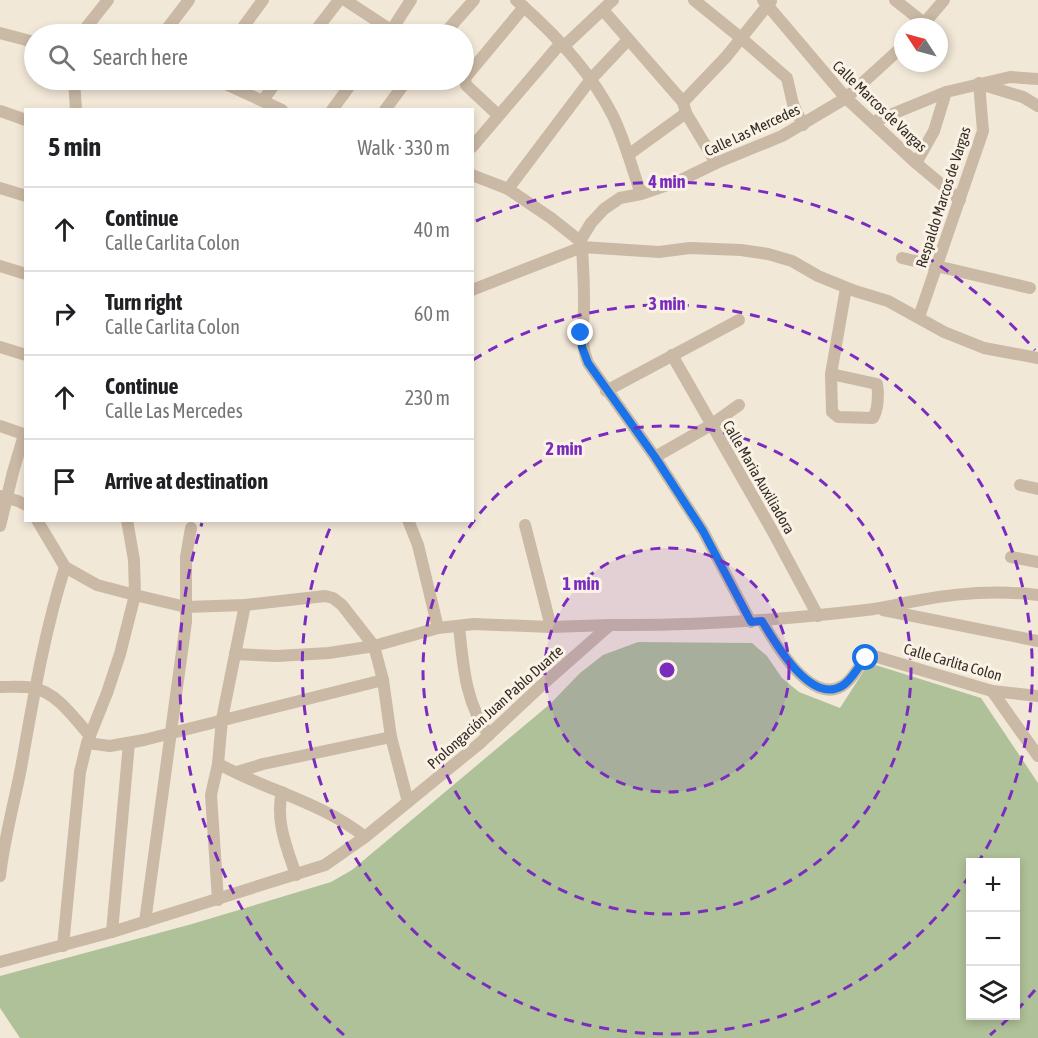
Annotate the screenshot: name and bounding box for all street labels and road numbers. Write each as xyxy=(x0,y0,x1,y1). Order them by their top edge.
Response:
street label: Calle Marcos de Vargas xyxy=(829,57,931,155)
street label: Calle Las Mercedes xyxy=(702,100,802,160)
street label: Respaldo Marcos de Vargas xyxy=(912,124,974,270)
street label: Calle Maria Auxiliadora xyxy=(720,417,798,537)
street label: Calle Carlita Colon xyxy=(902,640,1004,684)
street label: Prolongación Juan Pablo Duarte xyxy=(424,642,566,772)

